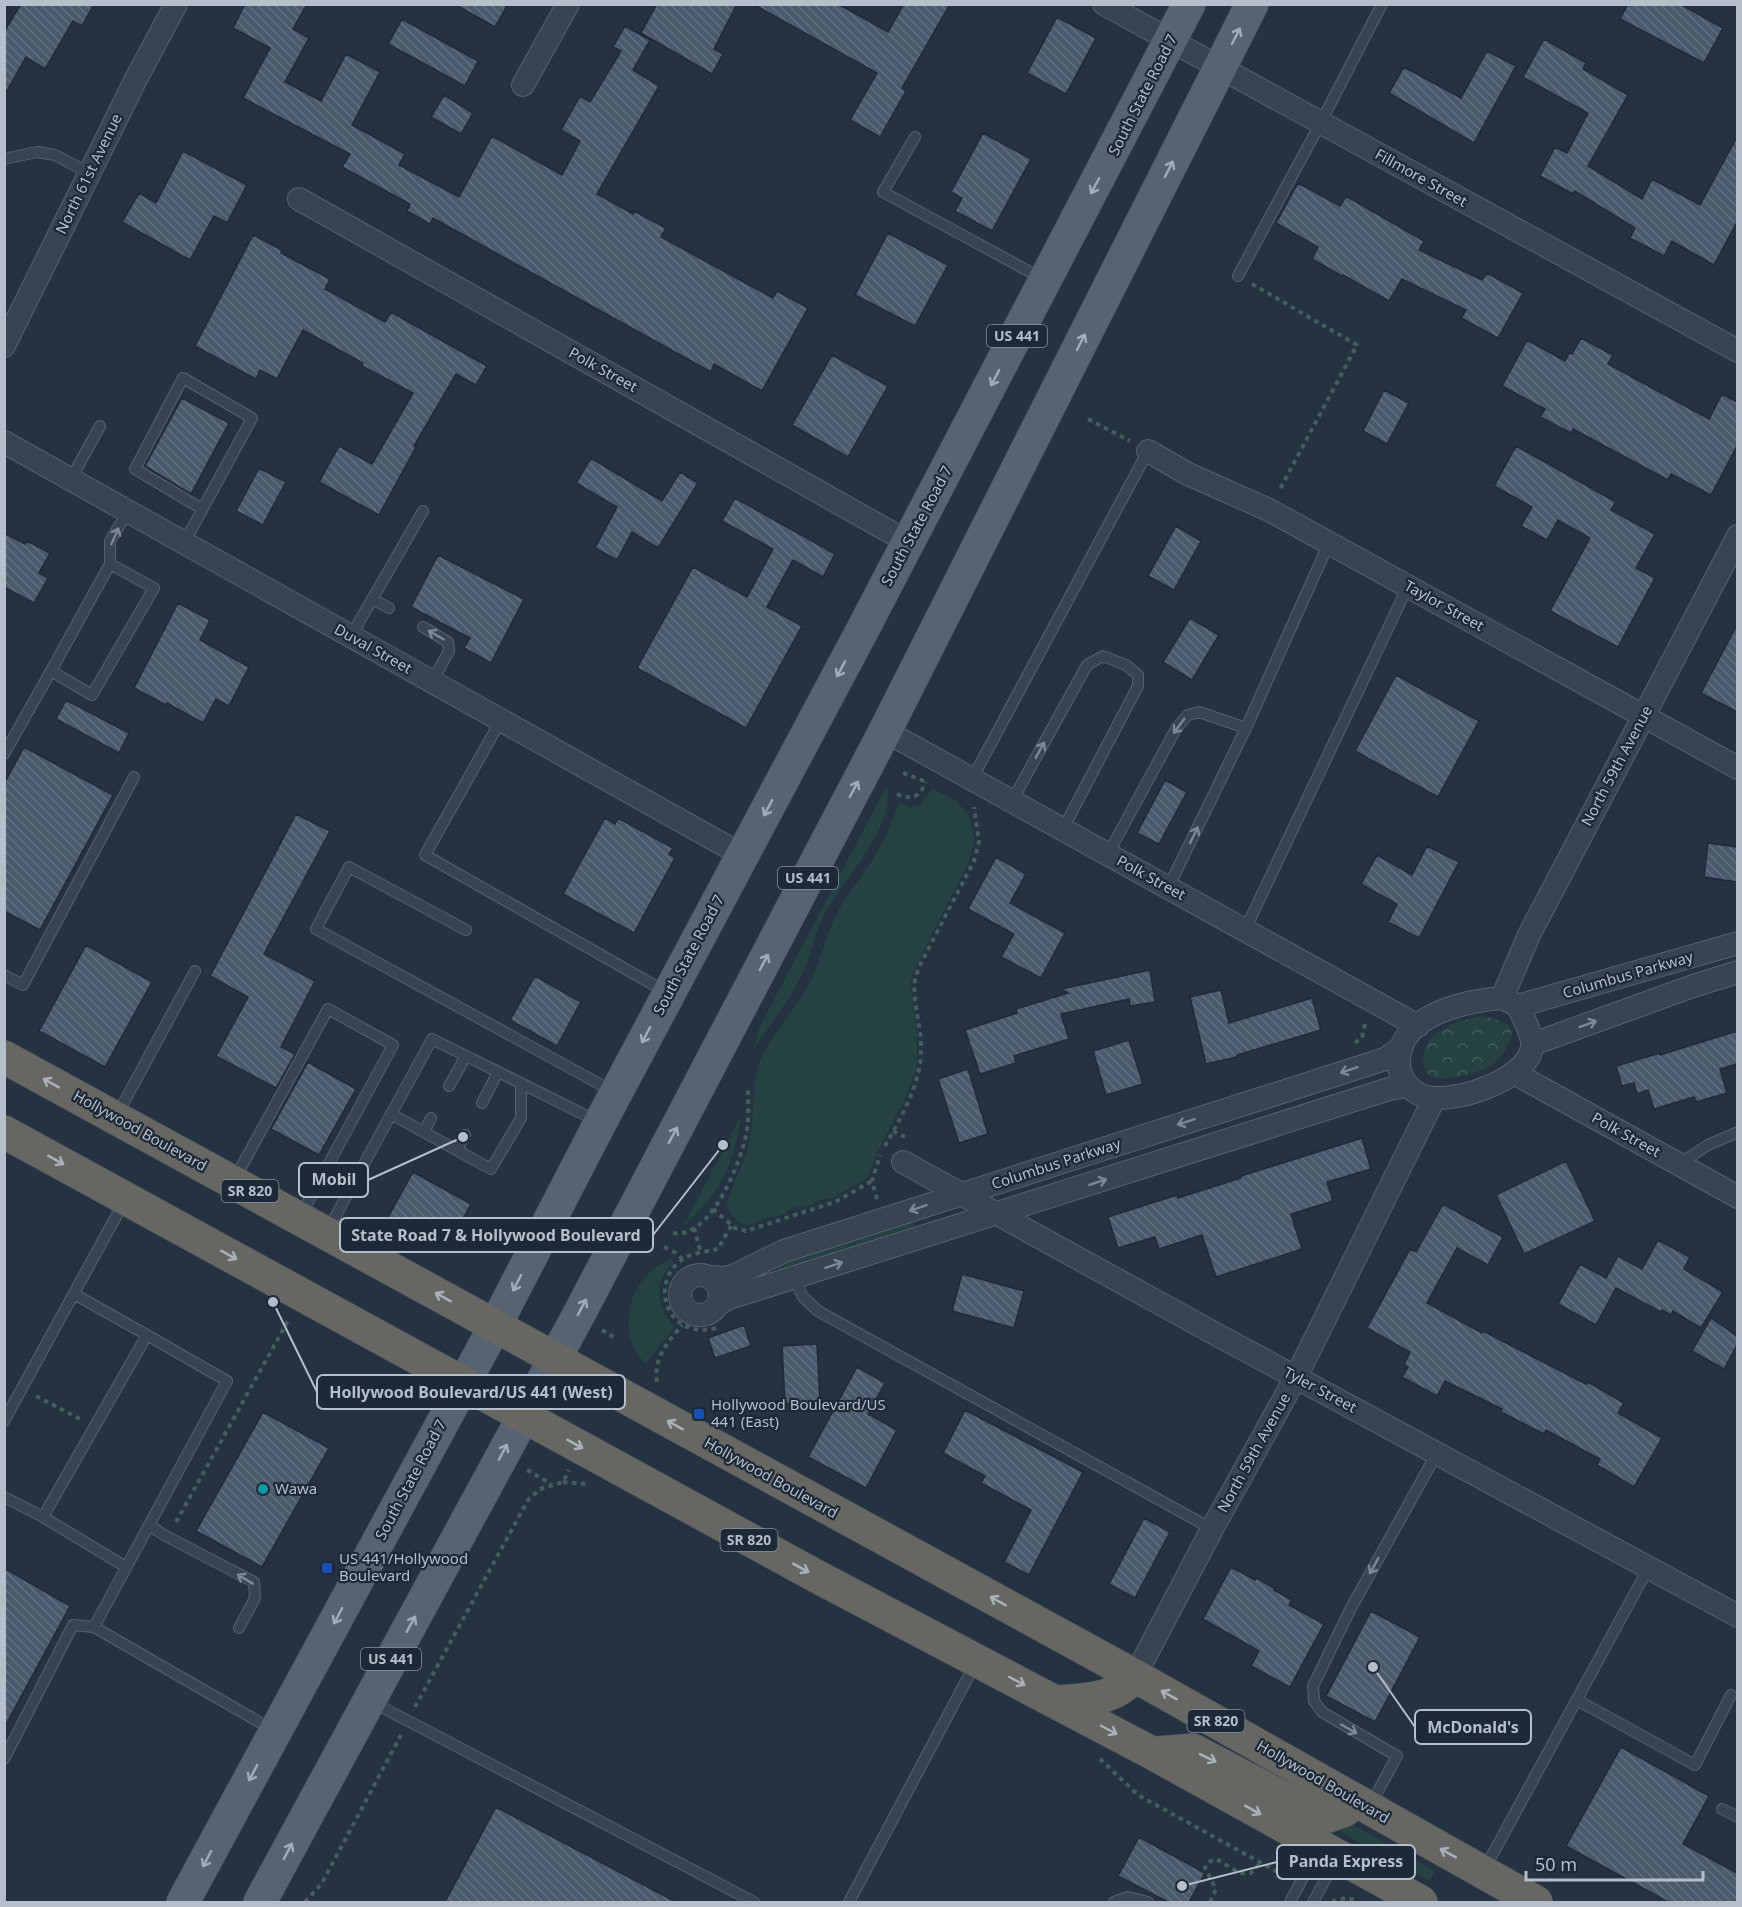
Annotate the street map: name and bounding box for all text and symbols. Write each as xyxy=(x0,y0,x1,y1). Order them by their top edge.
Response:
one-way arrow xyxy=(1231,27,1243,45)
street label: South State Road 7 xyxy=(1103,31,1181,159)
street label: North 61st Avenue xyxy=(50,110,126,237)
street label: Fillmore Street xyxy=(1372,143,1472,211)
one-way arrow xyxy=(1164,160,1176,178)
one-way arrow xyxy=(1089,177,1100,195)
road number: US 441 xyxy=(987,325,1047,347)
one-way arrow xyxy=(1075,334,1087,352)
street label: Polk Street xyxy=(565,342,642,397)
one-way arrow xyxy=(989,368,1000,386)
street label: South State Road 7 xyxy=(876,462,956,589)
one-way arrow xyxy=(109,528,121,546)
street label: Taylor Street xyxy=(1401,575,1488,636)
street label: Duval Street xyxy=(331,619,416,678)
one-way arrow xyxy=(428,629,445,641)
one-way arrow xyxy=(835,660,847,678)
street label: North 59th Avenue xyxy=(1576,702,1656,829)
one-way arrow xyxy=(1173,718,1185,734)
one-way arrow xyxy=(1034,742,1046,759)
one-way arrow xyxy=(849,781,860,799)
one-way arrow xyxy=(762,799,774,816)
one-way arrow xyxy=(1189,827,1200,845)
street label: Polk Street xyxy=(1113,850,1190,905)
road number: US 441 xyxy=(778,867,838,889)
street label: South State Road 7 xyxy=(648,891,728,1018)
street label: Columbus Parkway xyxy=(1560,946,1696,1002)
one-way arrow xyxy=(758,953,770,971)
one-way arrow xyxy=(1578,1018,1596,1029)
one-way arrow xyxy=(640,1026,651,1044)
one-way arrow xyxy=(1340,1065,1359,1076)
one-way arrow xyxy=(43,1077,61,1088)
street label: Hollywood Boulevard xyxy=(70,1085,211,1175)
street label: Polk Street xyxy=(1588,1107,1665,1162)
one-way arrow xyxy=(1177,1117,1196,1128)
one-way arrow xyxy=(668,1126,679,1144)
street label: Columbus Parkway xyxy=(988,1133,1123,1193)
one-way arrow xyxy=(47,1154,64,1166)
callout: Mobil xyxy=(299,1163,368,1197)
text: Mobil xyxy=(312,1168,356,1190)
one-way arrow xyxy=(1088,1175,1107,1186)
road number: SR 820 xyxy=(222,1180,278,1202)
one-way arrow xyxy=(909,1203,928,1214)
callout: State Road 7 & Hollywood Boulevard xyxy=(340,1218,653,1252)
text: State Road 7 & Hollywood Boulevard xyxy=(351,1224,641,1246)
one-way arrow xyxy=(220,1249,237,1261)
one-way arrow xyxy=(824,1259,843,1270)
one-way arrow xyxy=(511,1273,522,1291)
one-way arrow xyxy=(435,1291,452,1303)
one-way arrow xyxy=(577,1299,588,1317)
street label: Tyler Street xyxy=(1280,1362,1361,1417)
callout: Hollywood Boulevard/US 441 (West) xyxy=(317,1375,625,1409)
text: Hollywood Boulevard/US 441 (West) xyxy=(329,1381,613,1403)
street label: North 59th Avenue xyxy=(1212,1389,1294,1516)
place label: Hollywood Boulevard/US 441 (East) xyxy=(711,1394,886,1431)
marker: Hollywood Boulevard/US 441 (East) xyxy=(692,1407,706,1421)
street label: South State Road 7 xyxy=(370,1416,450,1543)
one-way arrow xyxy=(667,1419,684,1431)
street label: Hollywood Boulevard xyxy=(701,1432,842,1522)
one-way arrow xyxy=(565,1439,583,1450)
one-way arrow xyxy=(498,1444,510,1462)
place label: Wawa xyxy=(275,1478,317,1498)
marker: Wawa xyxy=(256,1482,270,1496)
road number: SR 820 xyxy=(720,1529,777,1551)
place label: US 441/Hollywood Boulevard xyxy=(339,1548,468,1585)
one-way arrow xyxy=(1368,1557,1380,1574)
marker: US 441/Hollywood Boulevard xyxy=(320,1561,334,1575)
one-way arrow xyxy=(792,1562,809,1574)
one-way arrow xyxy=(237,1572,254,1585)
one-way arrow xyxy=(989,1595,1007,1606)
one-way arrow xyxy=(332,1607,344,1624)
one-way arrow xyxy=(405,1616,417,1633)
road number: US 441 xyxy=(361,1648,421,1670)
one-way arrow xyxy=(1008,1676,1026,1688)
one-way arrow xyxy=(1161,1689,1178,1701)
road number: SR 820 xyxy=(1188,1710,1244,1732)
callout: McDonald's xyxy=(1415,1710,1531,1744)
text: McDonald's xyxy=(1427,1716,1519,1738)
one-way arrow xyxy=(1340,1723,1357,1735)
one-way arrow xyxy=(1099,1725,1117,1736)
street label: Hollywood Boulevard xyxy=(1254,1735,1393,1827)
one-way arrow xyxy=(1199,1752,1217,1764)
one-way arrow xyxy=(247,1764,259,1781)
one-way arrow xyxy=(1245,1804,1262,1816)
one-way arrow xyxy=(282,1843,294,1860)
scale bar xyxy=(1526,1844,1703,1882)
callout: Panda Express xyxy=(1277,1845,1415,1879)
one-way arrow xyxy=(1440,1847,1457,1859)
one-way arrow xyxy=(201,1849,212,1867)
text: Panda Express xyxy=(1289,1850,1403,1872)
text: 50 m xyxy=(1535,1852,1577,1876)

